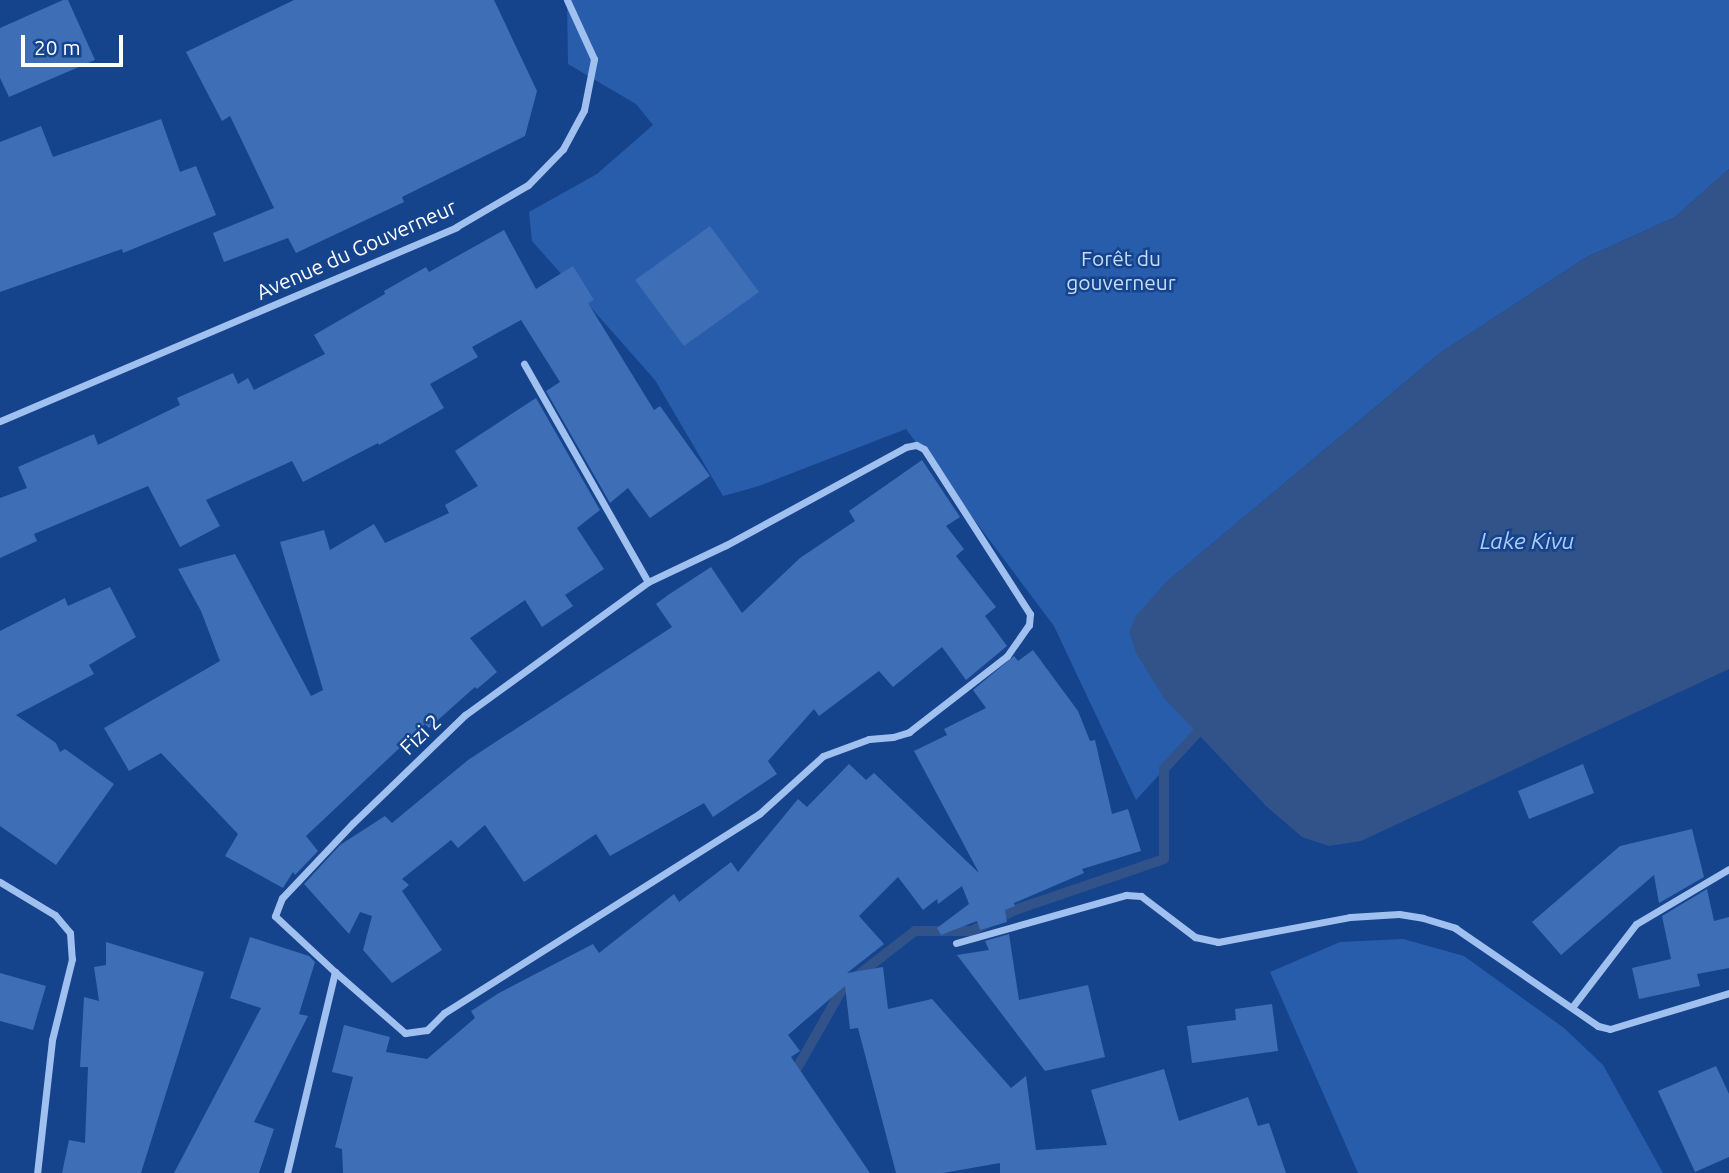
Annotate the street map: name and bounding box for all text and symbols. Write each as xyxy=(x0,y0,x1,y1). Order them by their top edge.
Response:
scale bar xyxy=(24,21,126,65)
text: 20 m xyxy=(34,35,81,59)
street label: Avenue du Gouverneur xyxy=(252,194,460,304)
park label: Forêt du gouverneur xyxy=(1066,245,1176,295)
water label: Lake Kivu xyxy=(1480,527,1574,555)
street label: Fizi 2 xyxy=(394,708,446,760)

